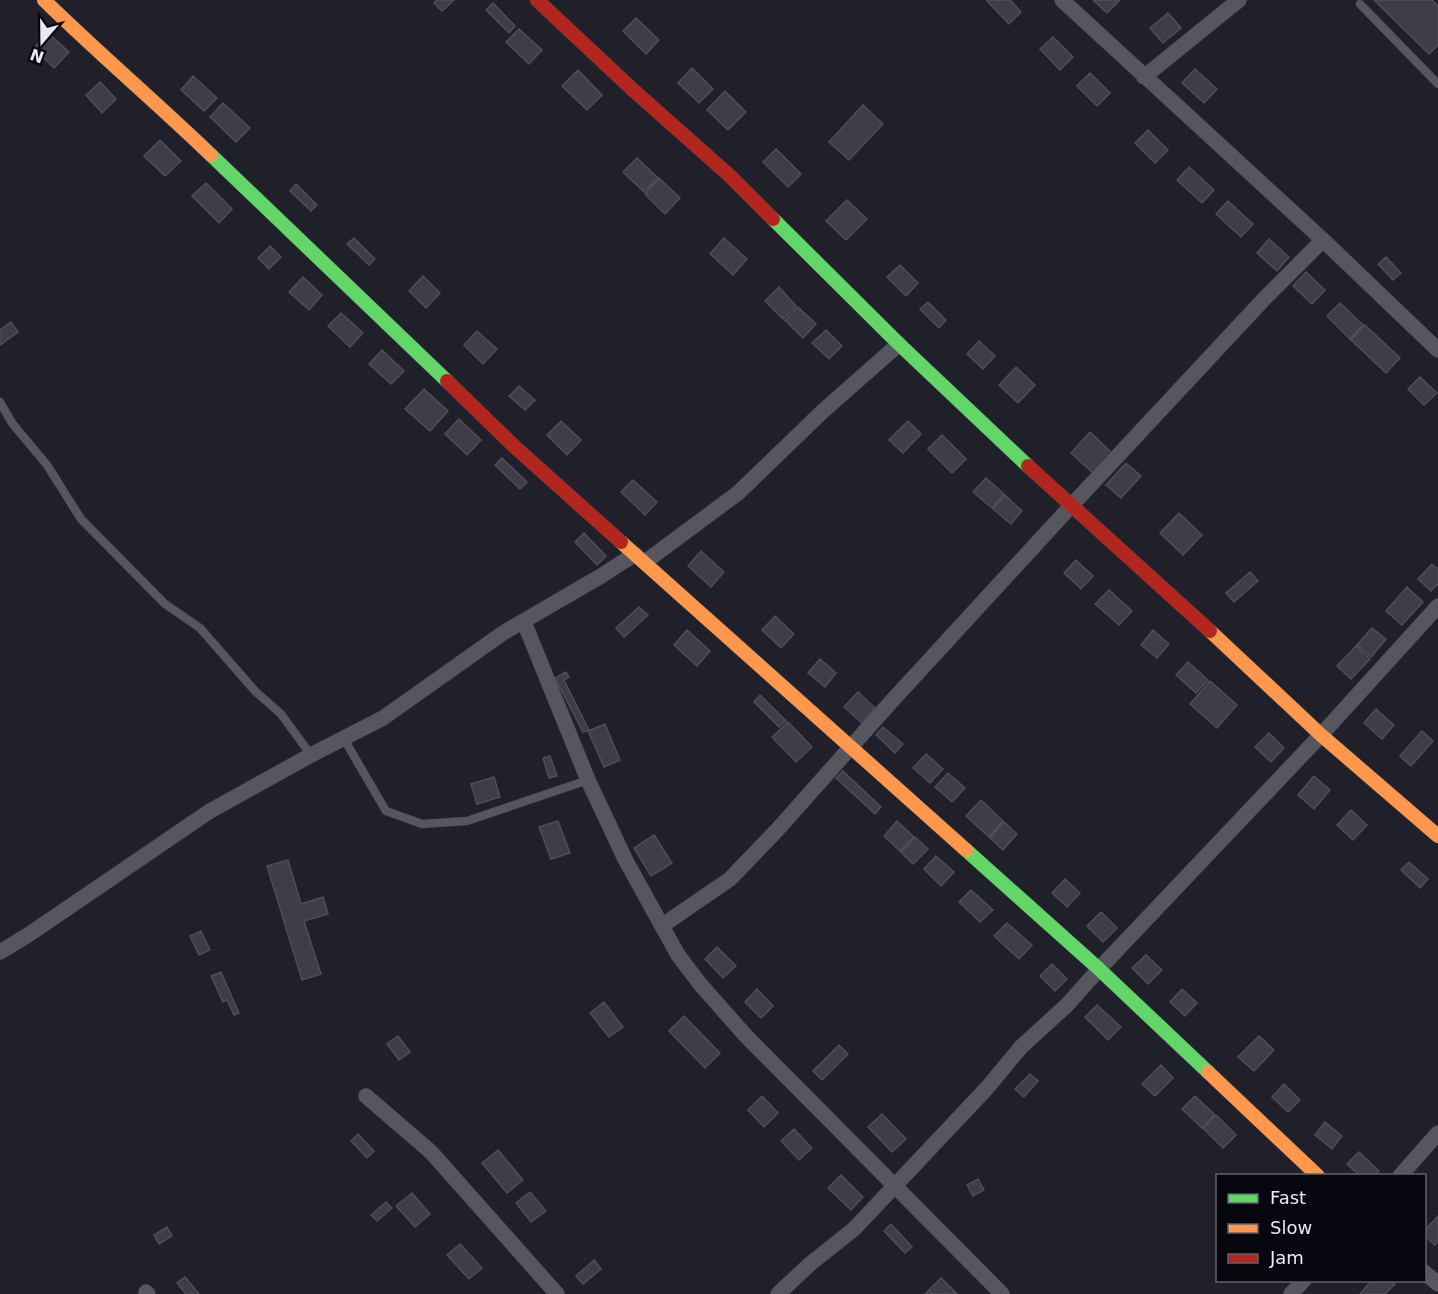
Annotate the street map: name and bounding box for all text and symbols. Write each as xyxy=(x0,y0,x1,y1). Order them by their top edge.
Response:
north arrow xyxy=(12,12,72,72)
text: N xyxy=(27,44,47,67)
legend xyxy=(1216,1174,1426,1282)
text: Fast xyxy=(1270,1187,1306,1208)
text: Slow xyxy=(1270,1217,1312,1238)
text: Jam xyxy=(1269,1247,1304,1268)

